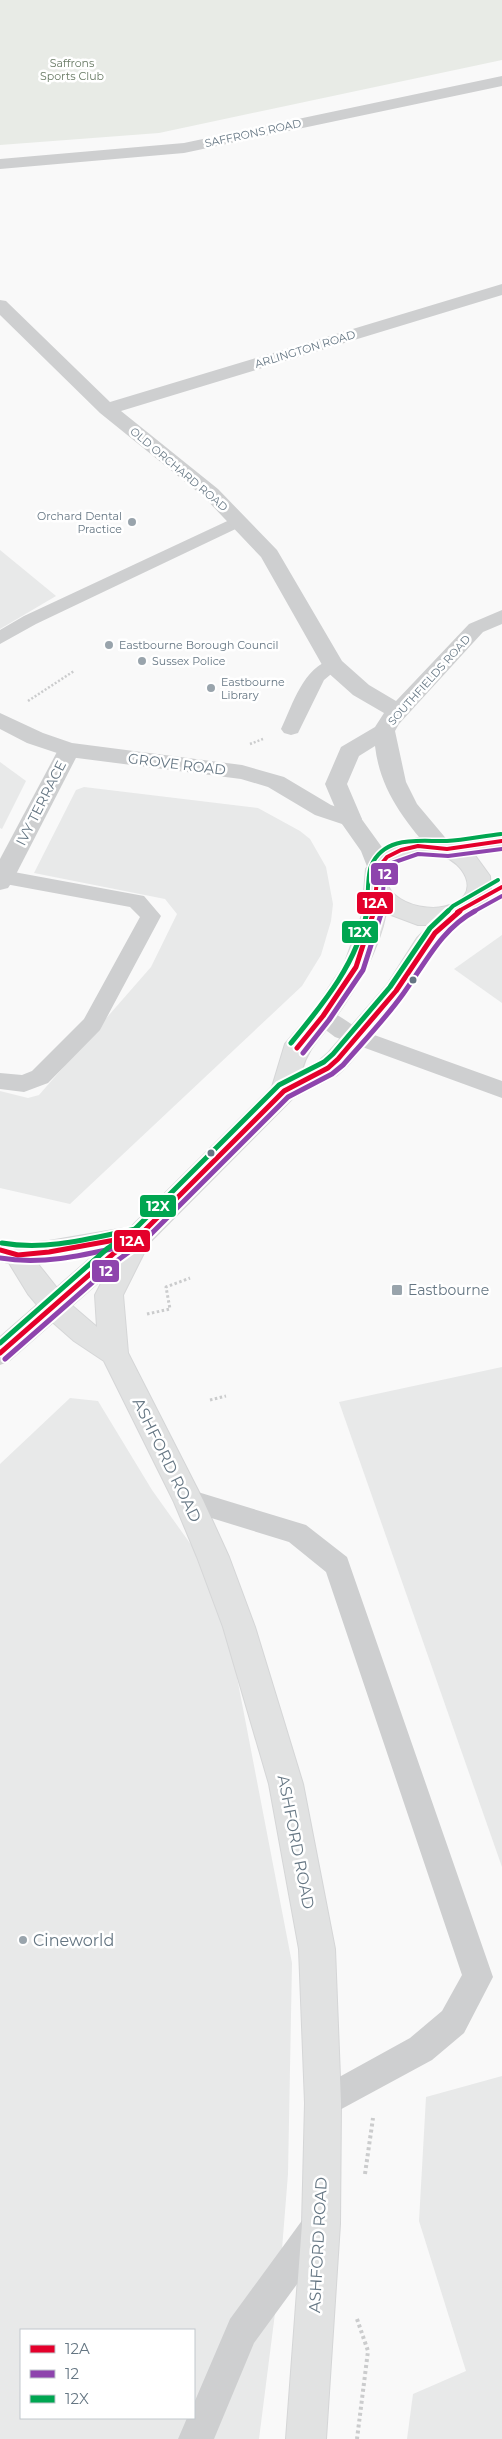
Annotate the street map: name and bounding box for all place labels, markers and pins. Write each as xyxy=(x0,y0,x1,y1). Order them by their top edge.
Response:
place label: Orchard Dental Practice xyxy=(37,509,122,536)
marker: Orchard Dental Practice xyxy=(126,516,138,528)
place label: Eastbourne Borough Council xyxy=(119,638,279,652)
marker: Eastbourne Borough Council xyxy=(103,639,115,651)
place label: Sussex Police xyxy=(152,654,226,668)
marker: Sussex Police xyxy=(136,655,148,667)
place label: Eastbourne Library xyxy=(221,675,285,702)
marker: Eastbourne Library xyxy=(205,682,217,694)
unlabelled marker xyxy=(408,975,418,985)
unlabelled marker xyxy=(206,1148,216,1158)
place label: Eastbourne xyxy=(408,1281,489,1299)
marker: Eastbourne xyxy=(390,1283,404,1297)
place label: Cineworld xyxy=(33,1931,114,1950)
marker: Cineworld xyxy=(17,1934,29,1946)

